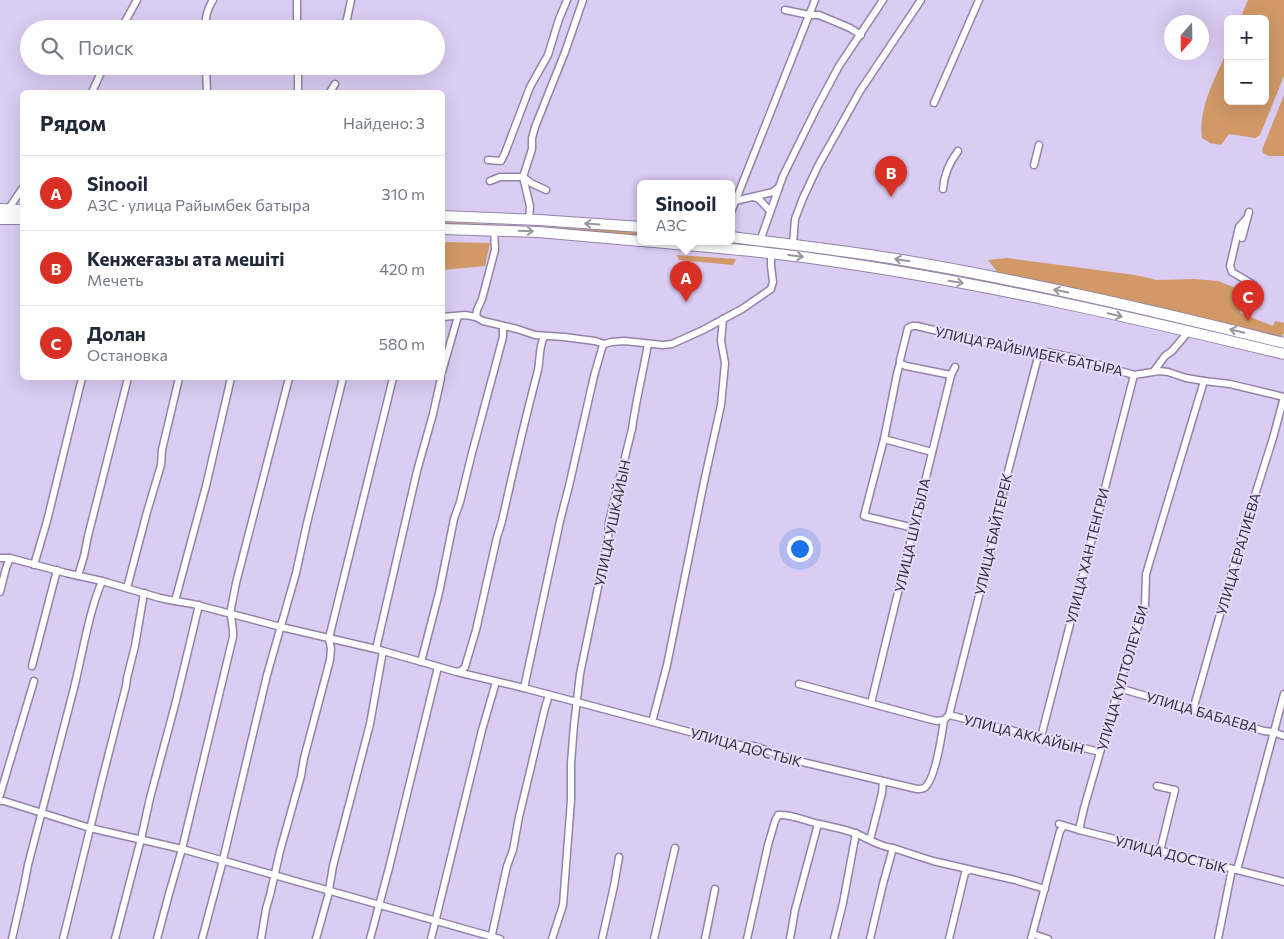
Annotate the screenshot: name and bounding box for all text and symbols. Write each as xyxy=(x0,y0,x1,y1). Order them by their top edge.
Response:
north arrow xyxy=(1164,15,1209,60)
map controls xyxy=(1224,15,1269,105)
button: + xyxy=(1224,15,1269,60)
search box xyxy=(20,20,445,75)
icon: search xyxy=(38,34,66,62)
text: Поиск xyxy=(78,36,134,59)
button: − xyxy=(1224,60,1269,105)
text: Рядом xyxy=(40,110,106,135)
text: Найдено: 3 xyxy=(343,113,425,132)
pin: B xyxy=(875,156,907,197)
text: Sinooil xyxy=(87,172,148,195)
popup xyxy=(637,180,735,245)
text: A xyxy=(50,184,62,203)
text: 310 m xyxy=(382,184,425,203)
text: Sinooil xyxy=(656,192,716,215)
text: АЗС · улица Райымбек батыра xyxy=(87,195,310,214)
text: АЗС xyxy=(656,215,687,234)
one-way arrow xyxy=(585,219,601,228)
one-way arrow xyxy=(518,227,534,236)
text: Кенжеғазы ата мешіті xyxy=(87,247,285,270)
one-way arrow xyxy=(787,251,803,261)
one-way arrow xyxy=(894,255,910,265)
text: B xyxy=(51,259,61,278)
text: 420 m xyxy=(379,259,425,278)
pin: A xyxy=(670,261,702,302)
text: Мечеть xyxy=(87,270,143,289)
one-way arrow xyxy=(948,277,964,287)
pin: C xyxy=(1232,280,1264,321)
one-way arrow xyxy=(1054,286,1070,295)
one-way arrow xyxy=(1107,310,1123,320)
text: Долан xyxy=(87,322,146,345)
street label: УЛИЦА РАЙЫМБЕК БАТЫРА xyxy=(933,323,1125,379)
one-way arrow xyxy=(1229,326,1245,335)
text: C xyxy=(51,334,61,353)
text: 580 m xyxy=(379,334,425,353)
text: Остановка xyxy=(87,345,168,364)
street label: УЛИЦА УШКАЙЫН xyxy=(590,458,634,588)
street label: УЛИЦА БАЙТЕРЕК xyxy=(971,471,1015,597)
street label: УЛИЦА ШУГЫЛА xyxy=(891,476,934,594)
street label: УЛИЦА ХАН ТЕНГРИ xyxy=(1062,486,1112,626)
street label: УЛИЦА ЕРАЛИЕВА xyxy=(1212,491,1264,617)
your location xyxy=(787,536,813,562)
street label: УЛИЦА КУЛТОЛЕУ БИ xyxy=(1093,603,1151,753)
street label: УЛИЦА БАБАЕВА xyxy=(1144,688,1260,736)
street label: УЛИЦА АККАЙЫН xyxy=(962,711,1086,757)
street label: УЛИЦА ДОСТЫК xyxy=(688,724,804,770)
street label: УЛИЦА ДОСТЫК xyxy=(1113,832,1229,876)

